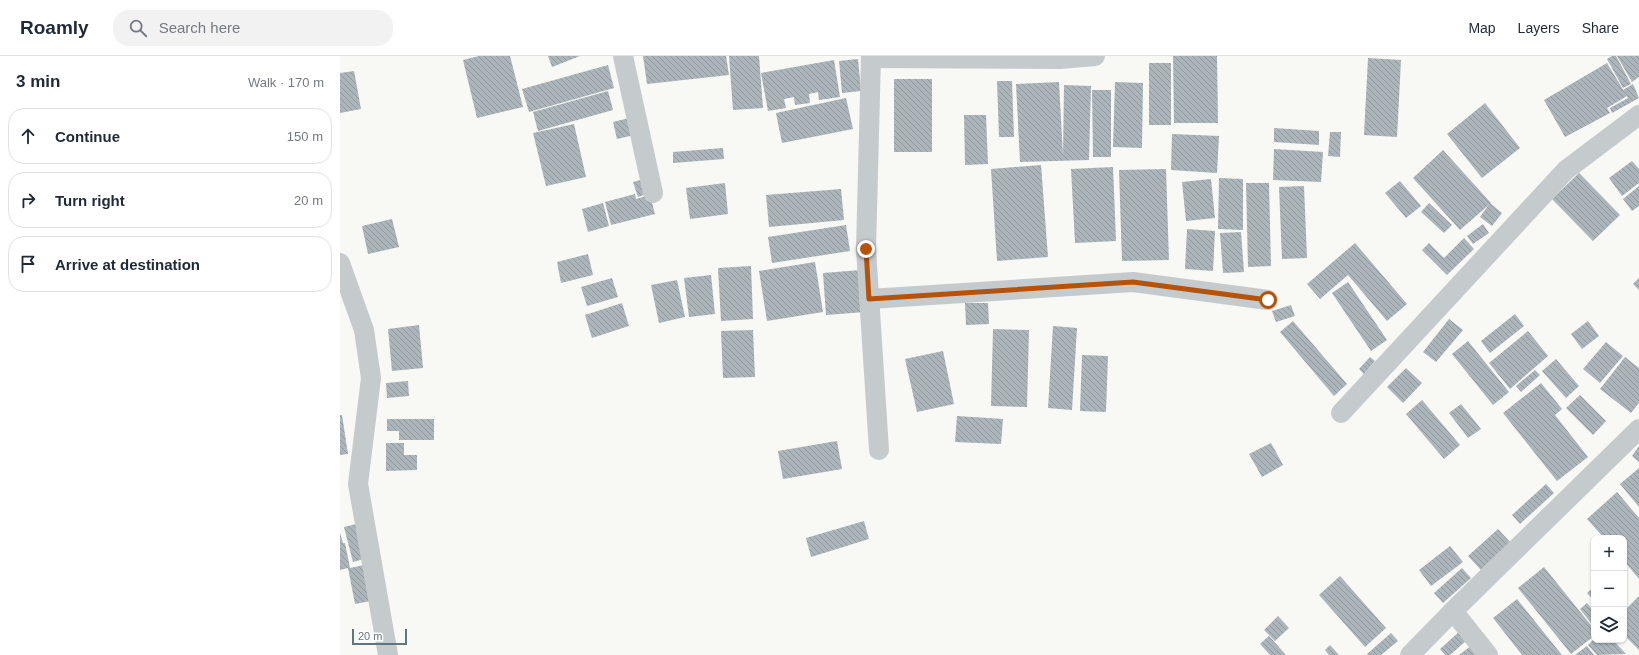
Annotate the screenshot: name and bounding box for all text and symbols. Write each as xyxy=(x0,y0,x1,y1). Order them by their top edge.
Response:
search box xyxy=(113,10,393,46)
text: Roamly xyxy=(20,17,89,38)
icon: search xyxy=(127,17,149,39)
text: Search here xyxy=(159,19,240,36)
text: Map xyxy=(1468,20,1496,36)
text: Layers xyxy=(1518,20,1560,36)
text: Share xyxy=(1582,20,1619,36)
text: 3 min xyxy=(16,72,60,91)
text: Walk · 170 m xyxy=(248,75,324,90)
icon: ahead xyxy=(17,125,39,147)
text: Continue xyxy=(55,128,120,145)
text: 150 m xyxy=(287,129,323,144)
icon: right xyxy=(17,189,39,211)
text: Turn right xyxy=(55,192,125,209)
text: 20 m xyxy=(294,193,323,208)
route end xyxy=(857,240,875,258)
icon: arrive xyxy=(17,253,39,275)
text: Arrive at destination xyxy=(55,256,200,273)
route start xyxy=(1259,291,1277,309)
map controls xyxy=(1591,535,1627,643)
button: + xyxy=(1591,535,1627,571)
button: − xyxy=(1591,571,1627,607)
button: layers xyxy=(1591,607,1627,643)
scale bar xyxy=(352,627,407,646)
text: 20 m xyxy=(358,630,382,642)

